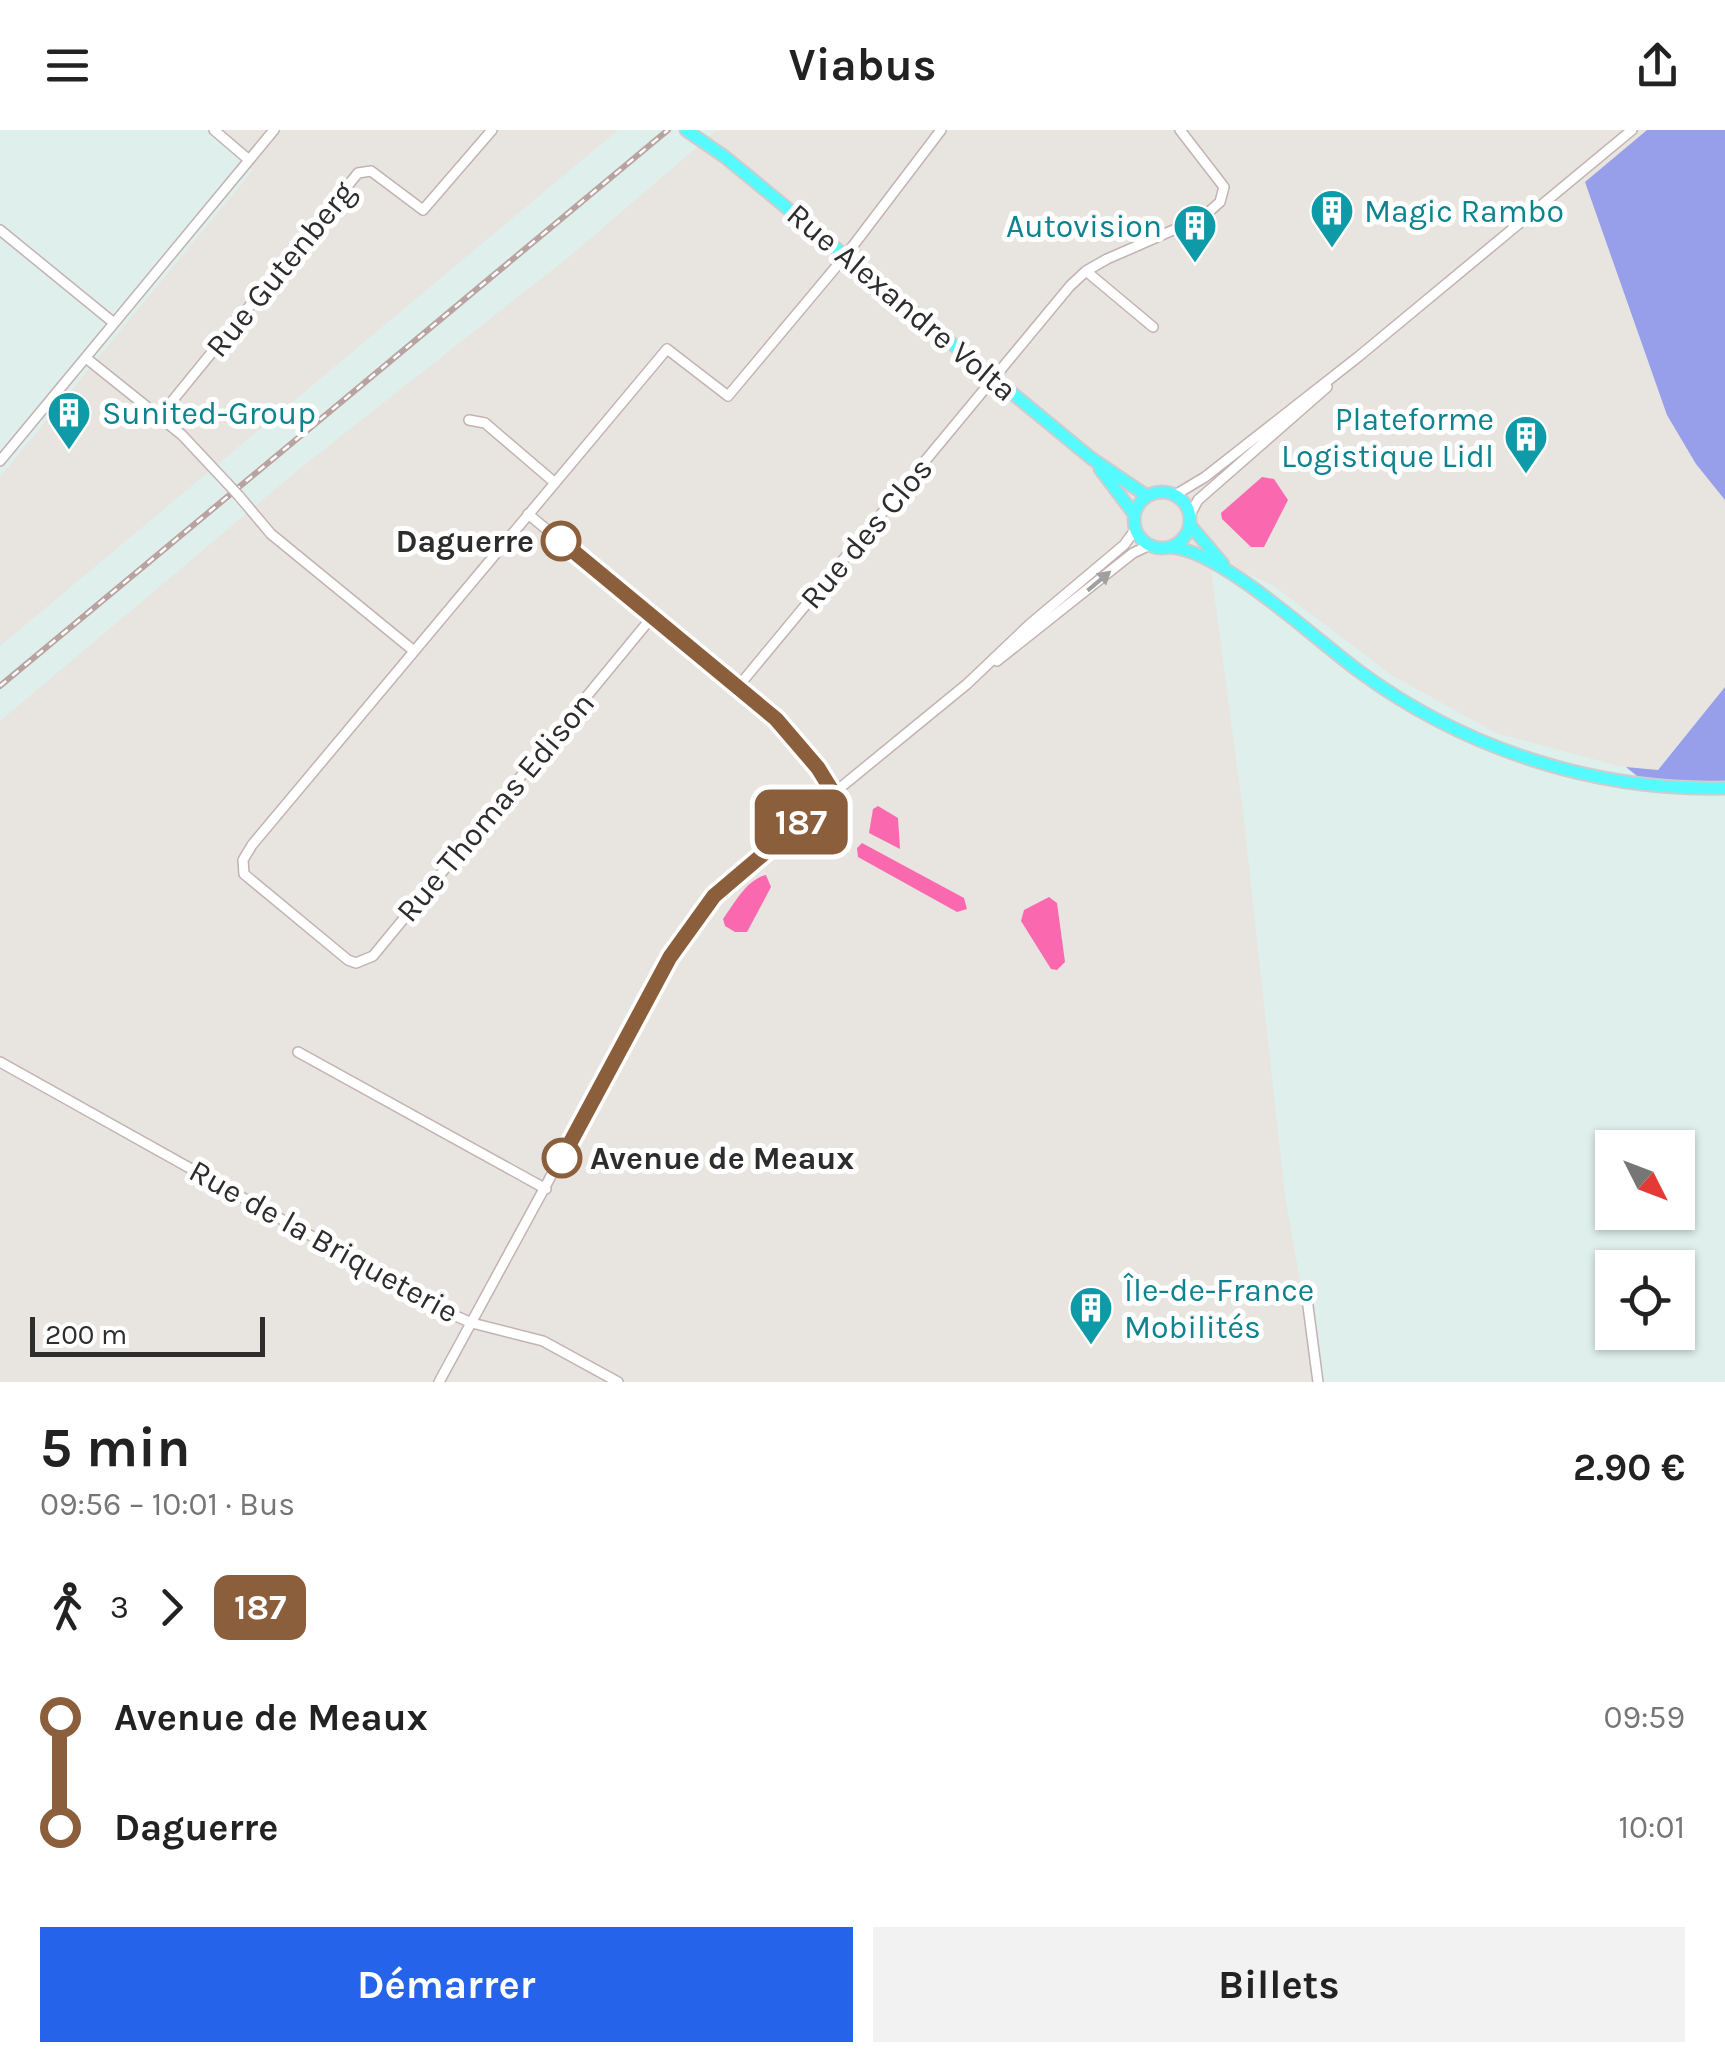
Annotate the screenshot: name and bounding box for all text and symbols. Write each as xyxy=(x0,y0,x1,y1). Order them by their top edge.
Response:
icon: menu xyxy=(40,38,95,93)
icon: share xyxy=(1630,38,1685,93)
text: Viabus xyxy=(789,39,936,91)
street label: Rue Gutenberg xyxy=(198,174,363,365)
building icon: Magic Rambo xyxy=(1309,188,1355,249)
place label: Magic Rambo xyxy=(1364,193,1564,230)
street label: Rue Alexandre Volta xyxy=(780,196,1024,409)
building icon: Autovision xyxy=(1172,203,1218,264)
place label: Autovision xyxy=(1006,208,1162,245)
building icon: Sunited-Group xyxy=(46,390,92,451)
place label: Sunited-Group xyxy=(102,395,316,432)
place label: Plateforme Logistique Lidl xyxy=(1281,401,1494,475)
building icon: Plateforme Logistique Lidl xyxy=(1503,414,1549,475)
street label: Rue des Clos xyxy=(793,450,940,616)
marker: Daguerre xyxy=(542,522,580,560)
place label: Daguerre xyxy=(396,523,534,560)
one-way arrow xyxy=(1087,571,1112,593)
street label: Rue Thomas Edison xyxy=(389,685,602,929)
line badge: 187 xyxy=(744,790,858,854)
text: 187 xyxy=(775,802,827,843)
north arrow xyxy=(1595,1130,1695,1230)
map controls xyxy=(1595,1130,1695,1350)
marker: Avenue de Meaux xyxy=(543,1139,581,1177)
place label: Avenue de Meaux xyxy=(590,1140,854,1177)
street label: Rue de la Briqueterie xyxy=(183,1152,465,1331)
button: locate xyxy=(1595,1250,1695,1350)
place label: Île-de-France Mobilités xyxy=(1123,1272,1314,1346)
building icon: Île-de-France Mobilités xyxy=(1068,1285,1114,1346)
scale bar xyxy=(30,1312,265,1356)
text: 200 m xyxy=(45,1318,127,1351)
text: 5 min xyxy=(40,1416,190,1480)
text: 2.90 € xyxy=(1573,1445,1685,1490)
text: 09:56 – 10:01 · Bus xyxy=(40,1486,295,1523)
icon: walk xyxy=(40,1580,95,1635)
icon: forward xyxy=(144,1580,199,1635)
text: 187 xyxy=(234,1587,286,1628)
text: 3 xyxy=(110,1589,129,1626)
text: Avenue de Meaux xyxy=(114,1695,428,1740)
text: 09:59 xyxy=(1603,1699,1685,1736)
text: Daguerre xyxy=(114,1805,278,1850)
text: 10:01 xyxy=(1618,1809,1685,1846)
button: Démarrer xyxy=(40,1927,853,2042)
button: Billets xyxy=(873,1927,1685,2042)

